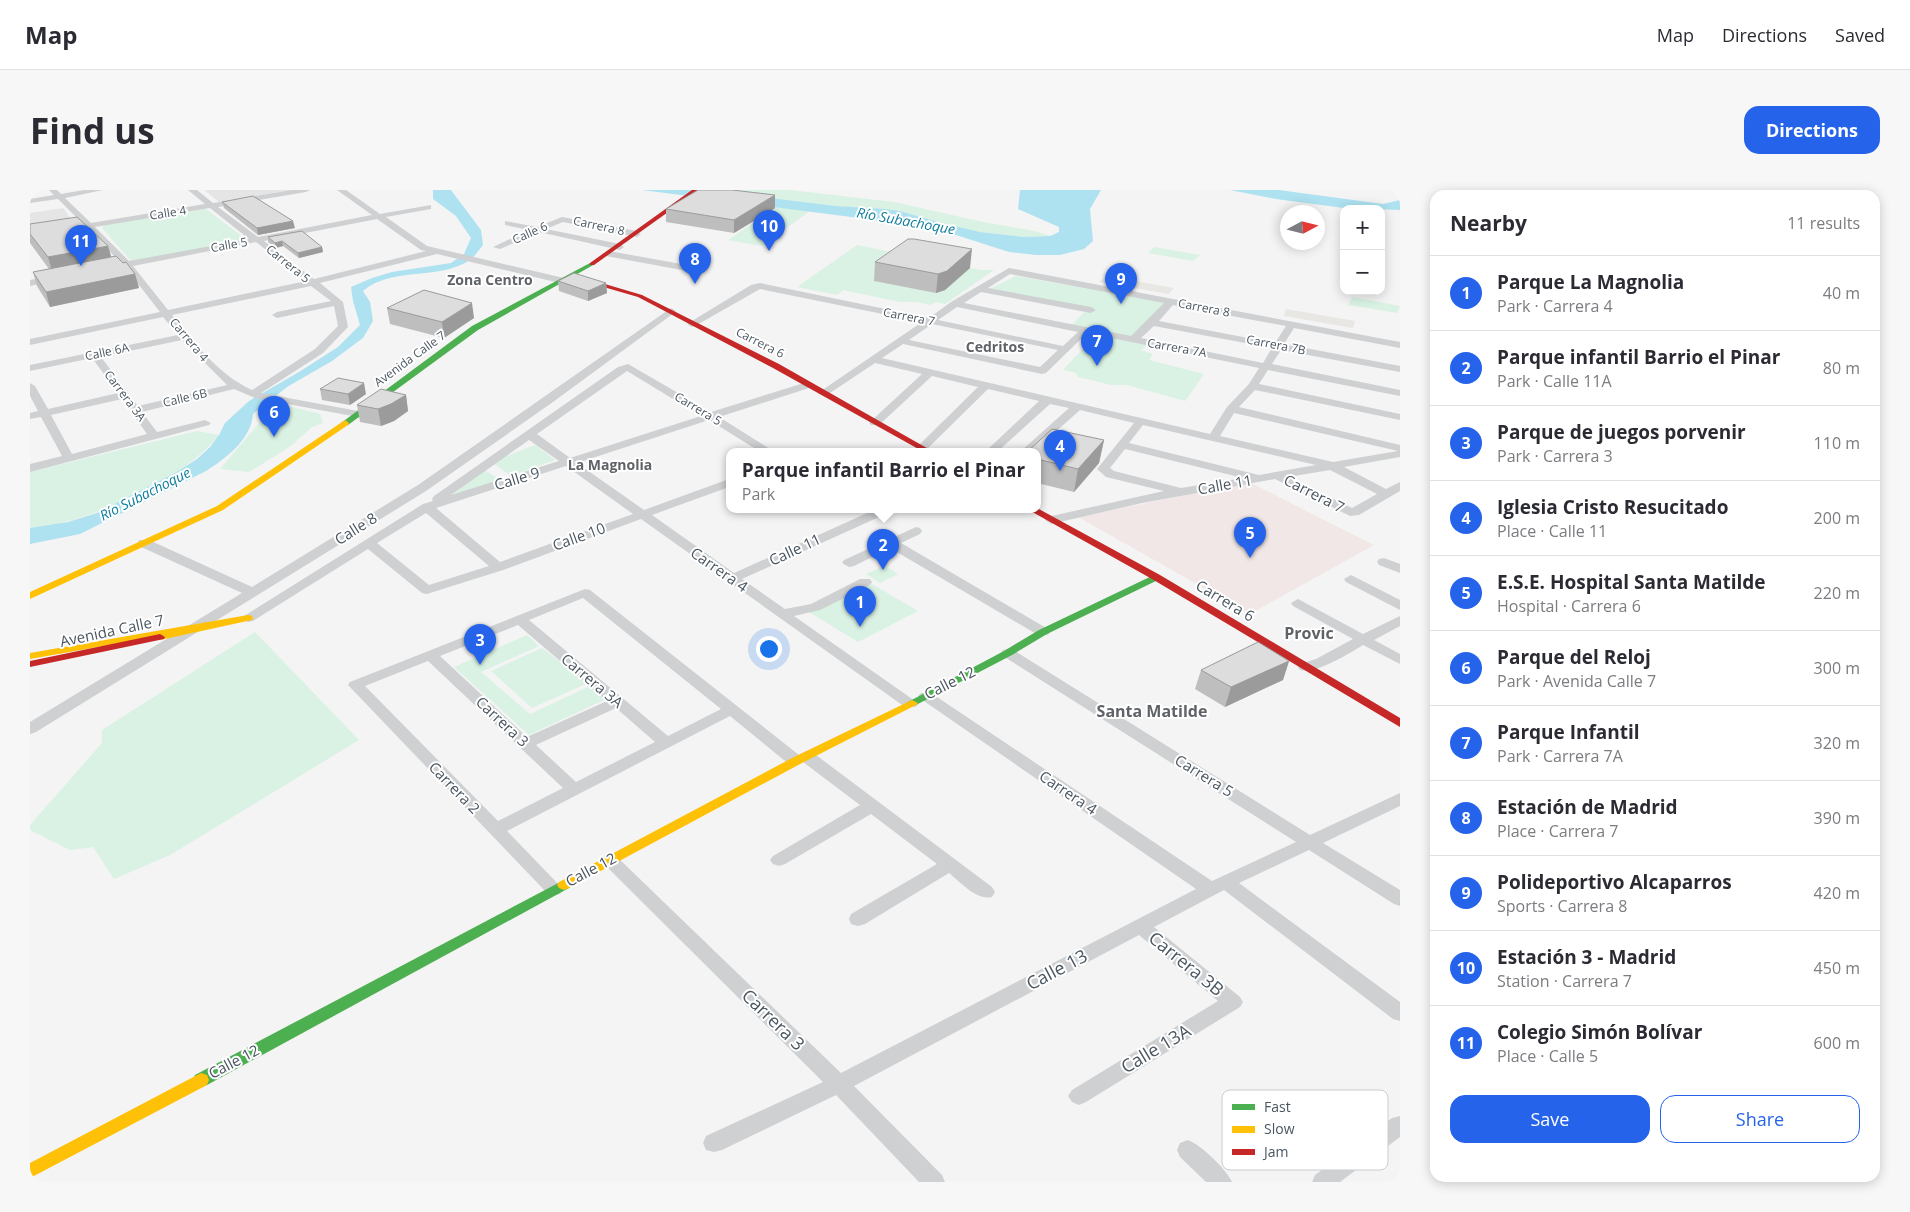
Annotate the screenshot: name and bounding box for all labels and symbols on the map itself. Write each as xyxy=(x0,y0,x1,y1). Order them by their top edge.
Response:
street label: Calle 4 xyxy=(148,201,188,224)
water label: Río Subachoque xyxy=(855,203,957,239)
north arrow xyxy=(1280,205,1325,250)
pin: 10 xyxy=(753,210,785,251)
street label: Carrera 8 xyxy=(572,212,627,239)
street label: Calle 6 xyxy=(509,217,550,248)
pin: 11 xyxy=(65,225,97,266)
street label: Calle 5 xyxy=(209,233,249,256)
street label: Carrera 5 xyxy=(263,241,314,287)
pin: 8 xyxy=(679,243,711,284)
pin: 9 xyxy=(1105,263,1137,304)
district label: Zona Centro xyxy=(447,270,533,289)
street label: Carrera 8 xyxy=(1177,294,1232,321)
street label: Carrera 7 xyxy=(882,303,937,330)
street label: Carrera 4 xyxy=(166,314,213,365)
street label: Carrera 6 xyxy=(733,323,788,362)
pin: 7 xyxy=(1081,325,1113,366)
street label: Avenida Calle 7 xyxy=(370,327,449,390)
street label: Carrera 7B xyxy=(1245,330,1307,359)
street label: Carrera 7A xyxy=(1146,334,1208,361)
district label: Cedritos xyxy=(966,337,1024,356)
street label: Calle 6A xyxy=(83,338,131,364)
street label: Carrera 3A xyxy=(101,367,150,425)
street label: Calle 6B xyxy=(161,384,209,411)
street label: Carrera 5 xyxy=(671,388,725,429)
pin: 6 xyxy=(258,396,290,437)
pin: 4 xyxy=(1044,430,1076,471)
district label: La Magnolia xyxy=(568,455,652,474)
water label: Río Subachoque xyxy=(96,462,193,525)
street label: Calle 9 xyxy=(492,462,542,494)
street label: Calle 11 xyxy=(1196,469,1254,499)
street label: Carrera 7 xyxy=(1281,469,1348,517)
street label: Calle 8 xyxy=(331,507,380,549)
street label: Calle 10 xyxy=(549,517,608,555)
pin: 5 xyxy=(1234,517,1266,558)
street label: Calle 11 xyxy=(765,528,824,570)
pin: 2 xyxy=(867,529,899,570)
street label: Carrera 4 xyxy=(687,542,752,596)
street label: Carrera 6 xyxy=(1192,575,1259,626)
pin: 1 xyxy=(844,586,876,627)
street label: Avenida Calle 7 xyxy=(58,609,166,651)
district label: Provic xyxy=(1284,622,1334,644)
pin: 3 xyxy=(464,624,496,665)
your location xyxy=(756,636,782,662)
street label: Carrera 3A xyxy=(558,649,628,712)
street label: Calle 12 xyxy=(921,661,979,703)
street label: Carrera 3 xyxy=(472,692,533,751)
district label: Santa Matilde xyxy=(1097,700,1207,722)
street label: Carrera 5 xyxy=(1171,749,1238,801)
street label: Carrera 2 xyxy=(425,757,485,818)
street label: Carrera 4 xyxy=(1036,766,1102,819)
street label: Calle 12 xyxy=(562,847,619,891)
street label: Carrera 3B xyxy=(1144,926,1229,1001)
street label: Calle 13 xyxy=(1022,943,1091,995)
street label: Carrera 3 xyxy=(737,983,810,1055)
street label: Calle 13A xyxy=(1116,1018,1195,1078)
street label: Calle 12 xyxy=(205,1039,262,1083)
legend xyxy=(1222,1090,1388,1170)
text: Fast xyxy=(1264,1097,1291,1116)
text: Slow xyxy=(1264,1119,1295,1138)
text: Jam xyxy=(1262,1142,1289,1161)

